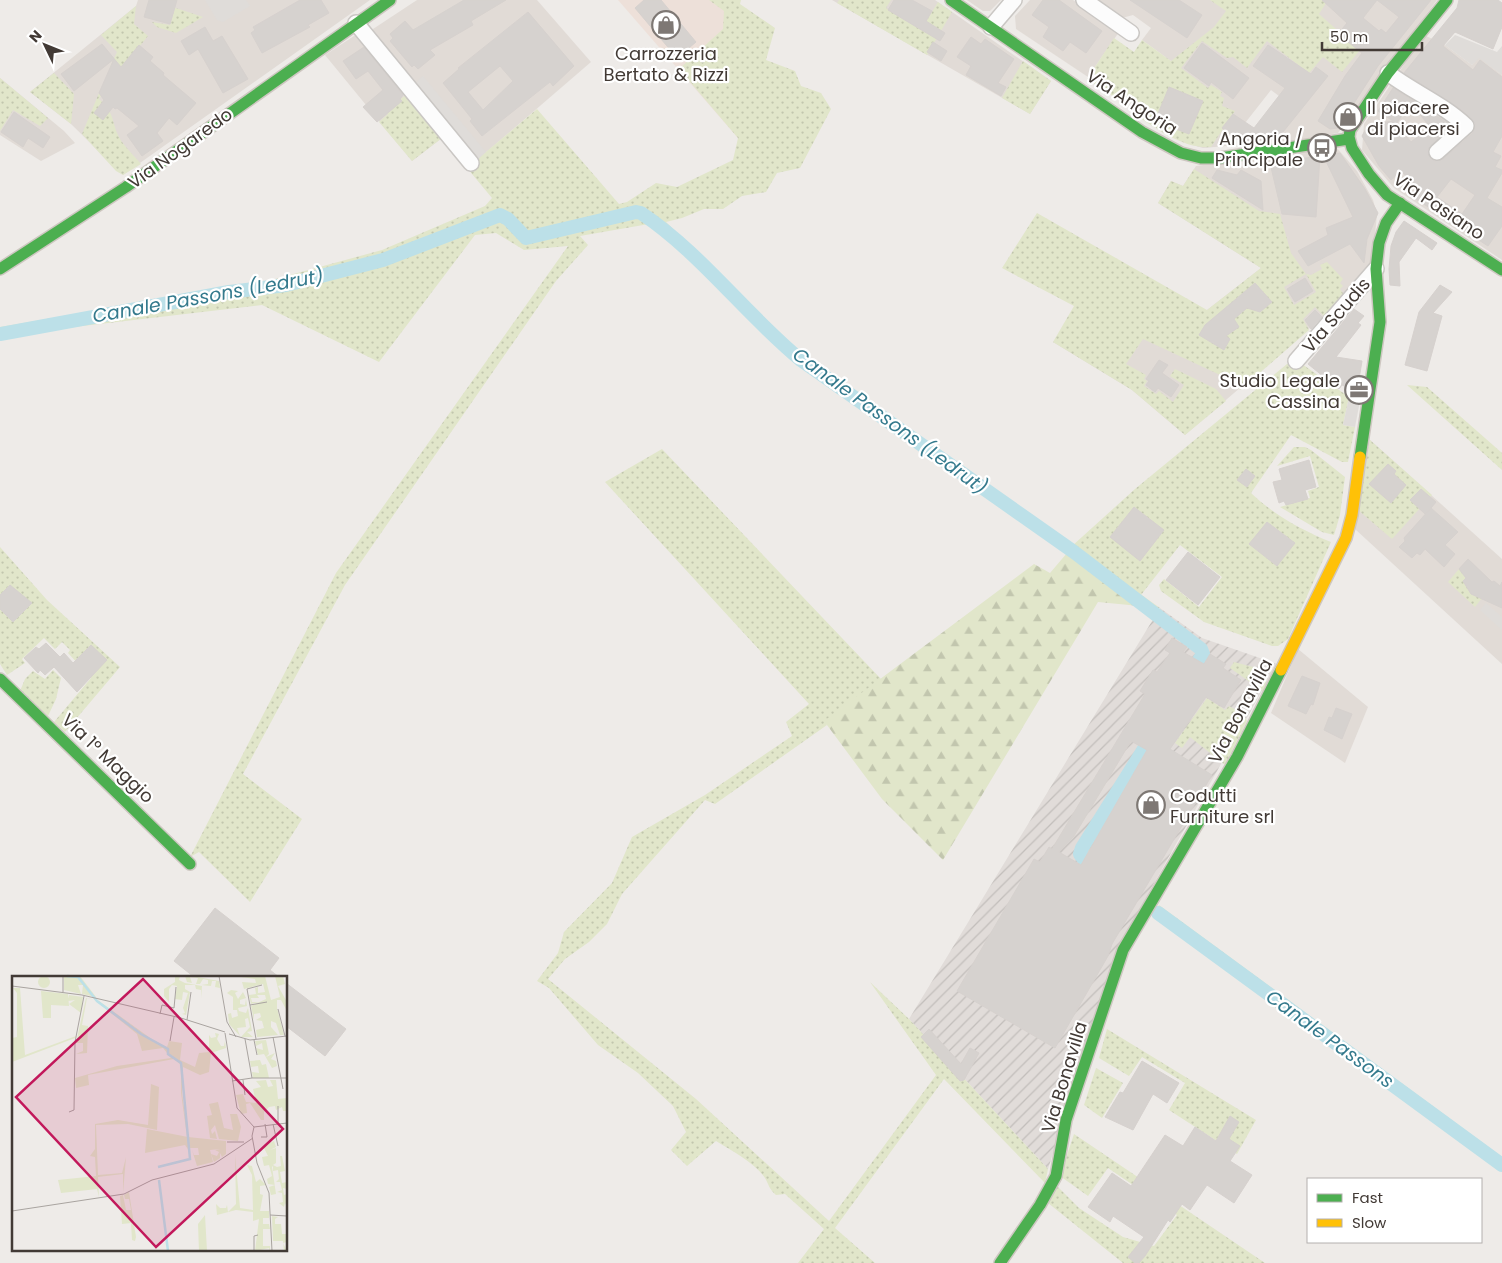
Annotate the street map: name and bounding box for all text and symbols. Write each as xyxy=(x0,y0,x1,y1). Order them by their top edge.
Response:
shop icon: Carrozzeria Bertato & Rizzi xyxy=(651,10,681,40)
north arrow xyxy=(20,20,70,70)
scale bar xyxy=(1322,20,1422,52)
text: N xyxy=(25,25,46,47)
text: 50 m xyxy=(1330,26,1368,47)
place label: Carrozzeria Bertato & Rizzi xyxy=(604,41,728,87)
street label: Via Angoria xyxy=(1081,63,1183,141)
place label: Il piacere di piacersi xyxy=(1367,95,1460,141)
street label: Via Nogaredo xyxy=(123,102,237,194)
shop icon: Il piacere di piacersi xyxy=(1333,102,1363,132)
place label: Angoria / Principale xyxy=(1215,126,1303,172)
bus stop icon: Angoria / Principale xyxy=(1307,133,1337,163)
street label: Via Pasiano xyxy=(1388,166,1490,246)
water label: Canale Passons (Ledrut) xyxy=(90,262,326,330)
street label: Via Scudis xyxy=(1296,272,1376,358)
water label: Canale Passons (Ledrut) xyxy=(787,341,993,501)
place label: Studio Legale Cassina xyxy=(1220,368,1340,414)
office icon: Studio Legale Cassina xyxy=(1344,375,1374,405)
street label: Via Bonavilla xyxy=(1202,654,1278,768)
street label: Via 1° Maggio xyxy=(56,708,160,808)
place label: Codutti Furniture srl xyxy=(1170,783,1275,829)
shop icon: Codutti Furniture srl xyxy=(1136,790,1166,820)
inset map xyxy=(12,976,288,1250)
water label: Canale Passons xyxy=(1260,983,1400,1095)
street label: Via Bonavilla xyxy=(1035,1018,1093,1136)
legend xyxy=(1307,1178,1482,1243)
text: Fast xyxy=(1352,1187,1383,1208)
text: Slow xyxy=(1352,1212,1387,1233)

